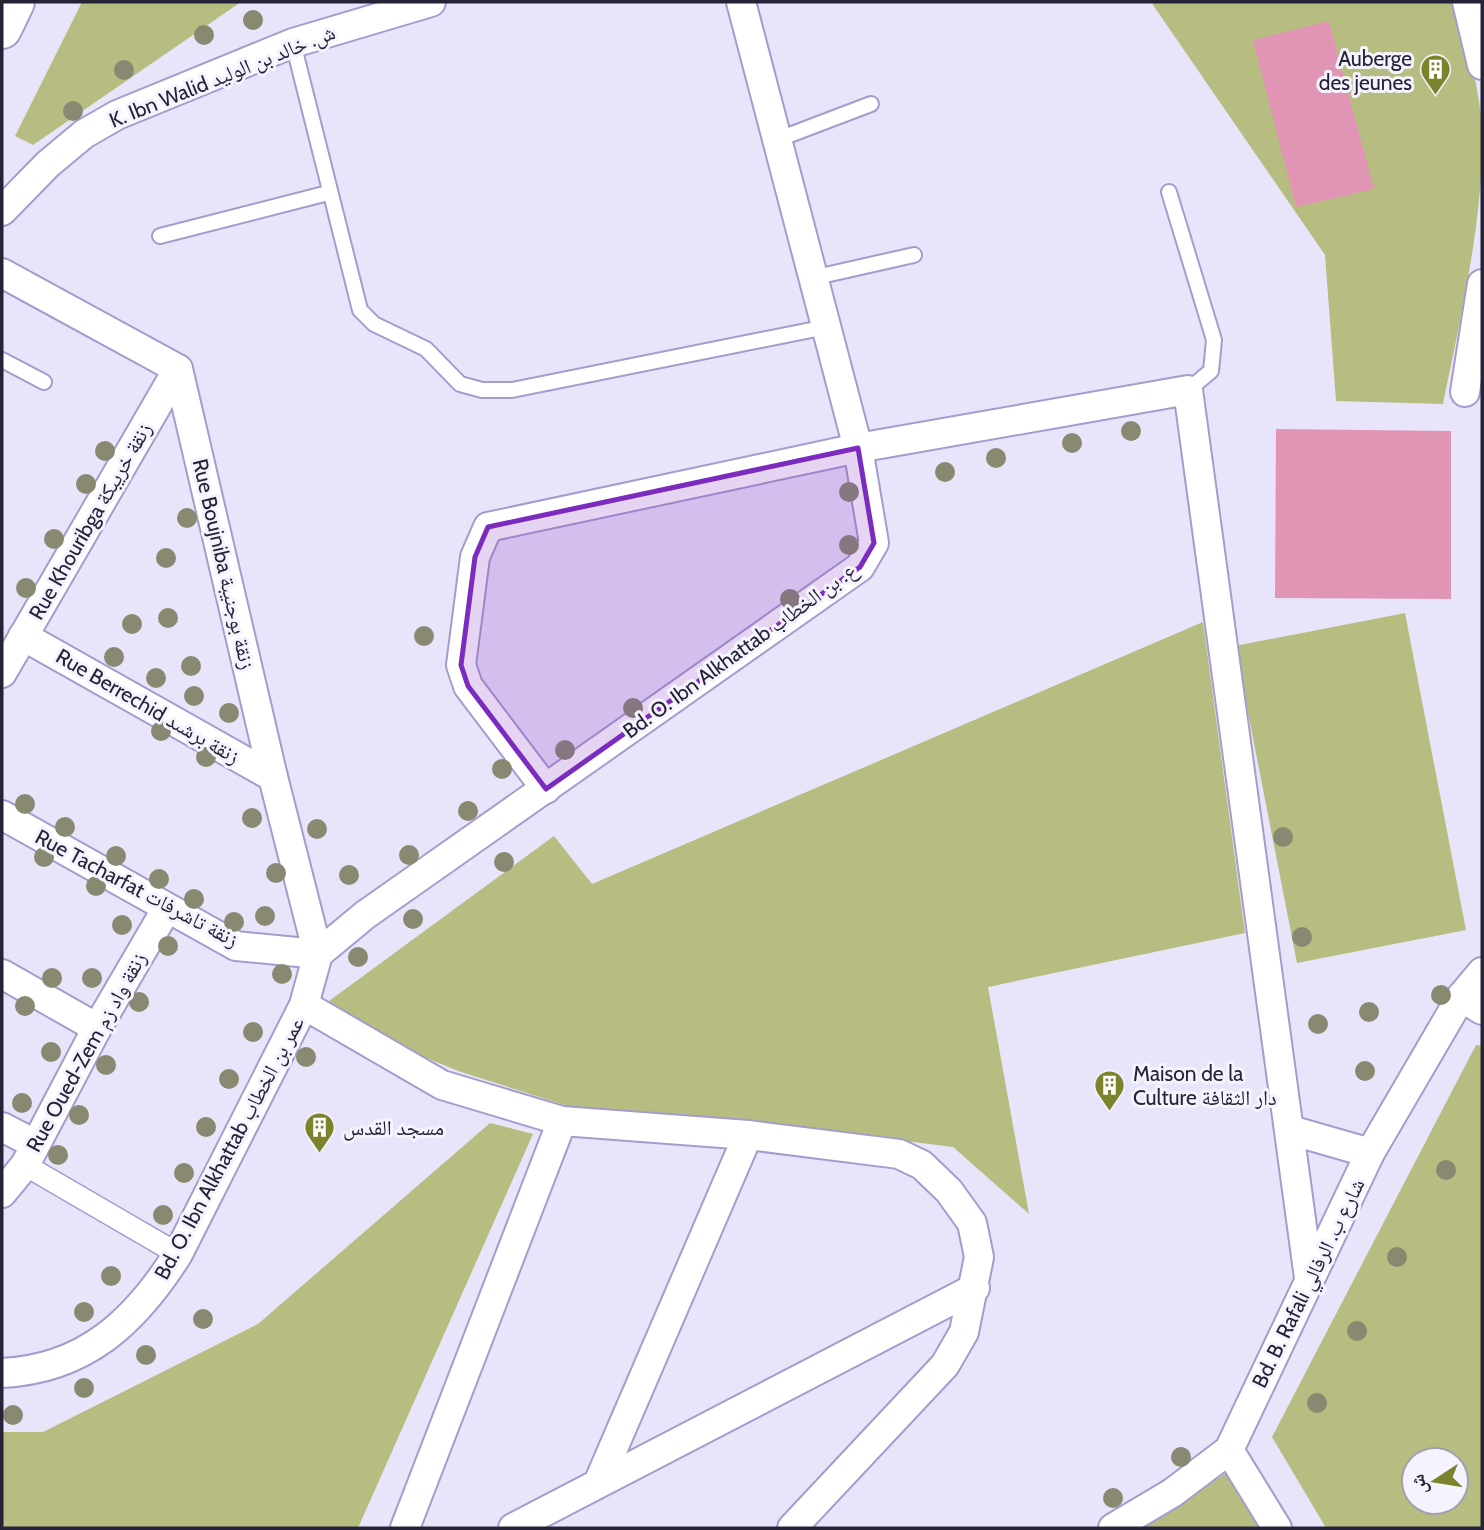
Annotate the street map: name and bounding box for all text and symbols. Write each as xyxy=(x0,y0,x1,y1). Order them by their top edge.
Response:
street label: K. Ibn Walid ش. خالد بن الوليد xyxy=(105,19,339,134)
place label: Auberge des jeunes xyxy=(1319,46,1412,96)
building icon: Auberge des jeunes xyxy=(1418,53,1452,97)
street label: Rue Khouribga زنقة خريبكة xyxy=(23,418,157,624)
street label: Rue Boujniba زنقة بوجنيبة xyxy=(187,456,260,672)
street label: Bd. O. Ibn Alkhattab ع. بن الخطاب xyxy=(618,556,864,744)
street label: Rue Berrechid زنقة برشىد xyxy=(52,643,244,769)
street label: Rue Tacharfat زنقة تاشرفات xyxy=(31,824,243,952)
street label: Rue Oued-Zem زنقة واد زم xyxy=(21,948,153,1157)
street label: Bd. O. Ibn Alkhattab عمر بن الخطاب xyxy=(149,1012,310,1284)
place label: Maison de la Culture دار الثقافة xyxy=(1133,1061,1277,1110)
building icon: Maison de la Culture دار الثقافة xyxy=(1093,1068,1127,1112)
building icon: مسجد القدس xyxy=(303,1110,337,1154)
place label: مسجد القدس xyxy=(343,1115,444,1141)
street label: Bd. B. Rafali شارع ب. الرفالي xyxy=(1246,1174,1373,1393)
north arrow xyxy=(1400,1446,1470,1516)
text: ش xyxy=(1406,1472,1432,1497)

